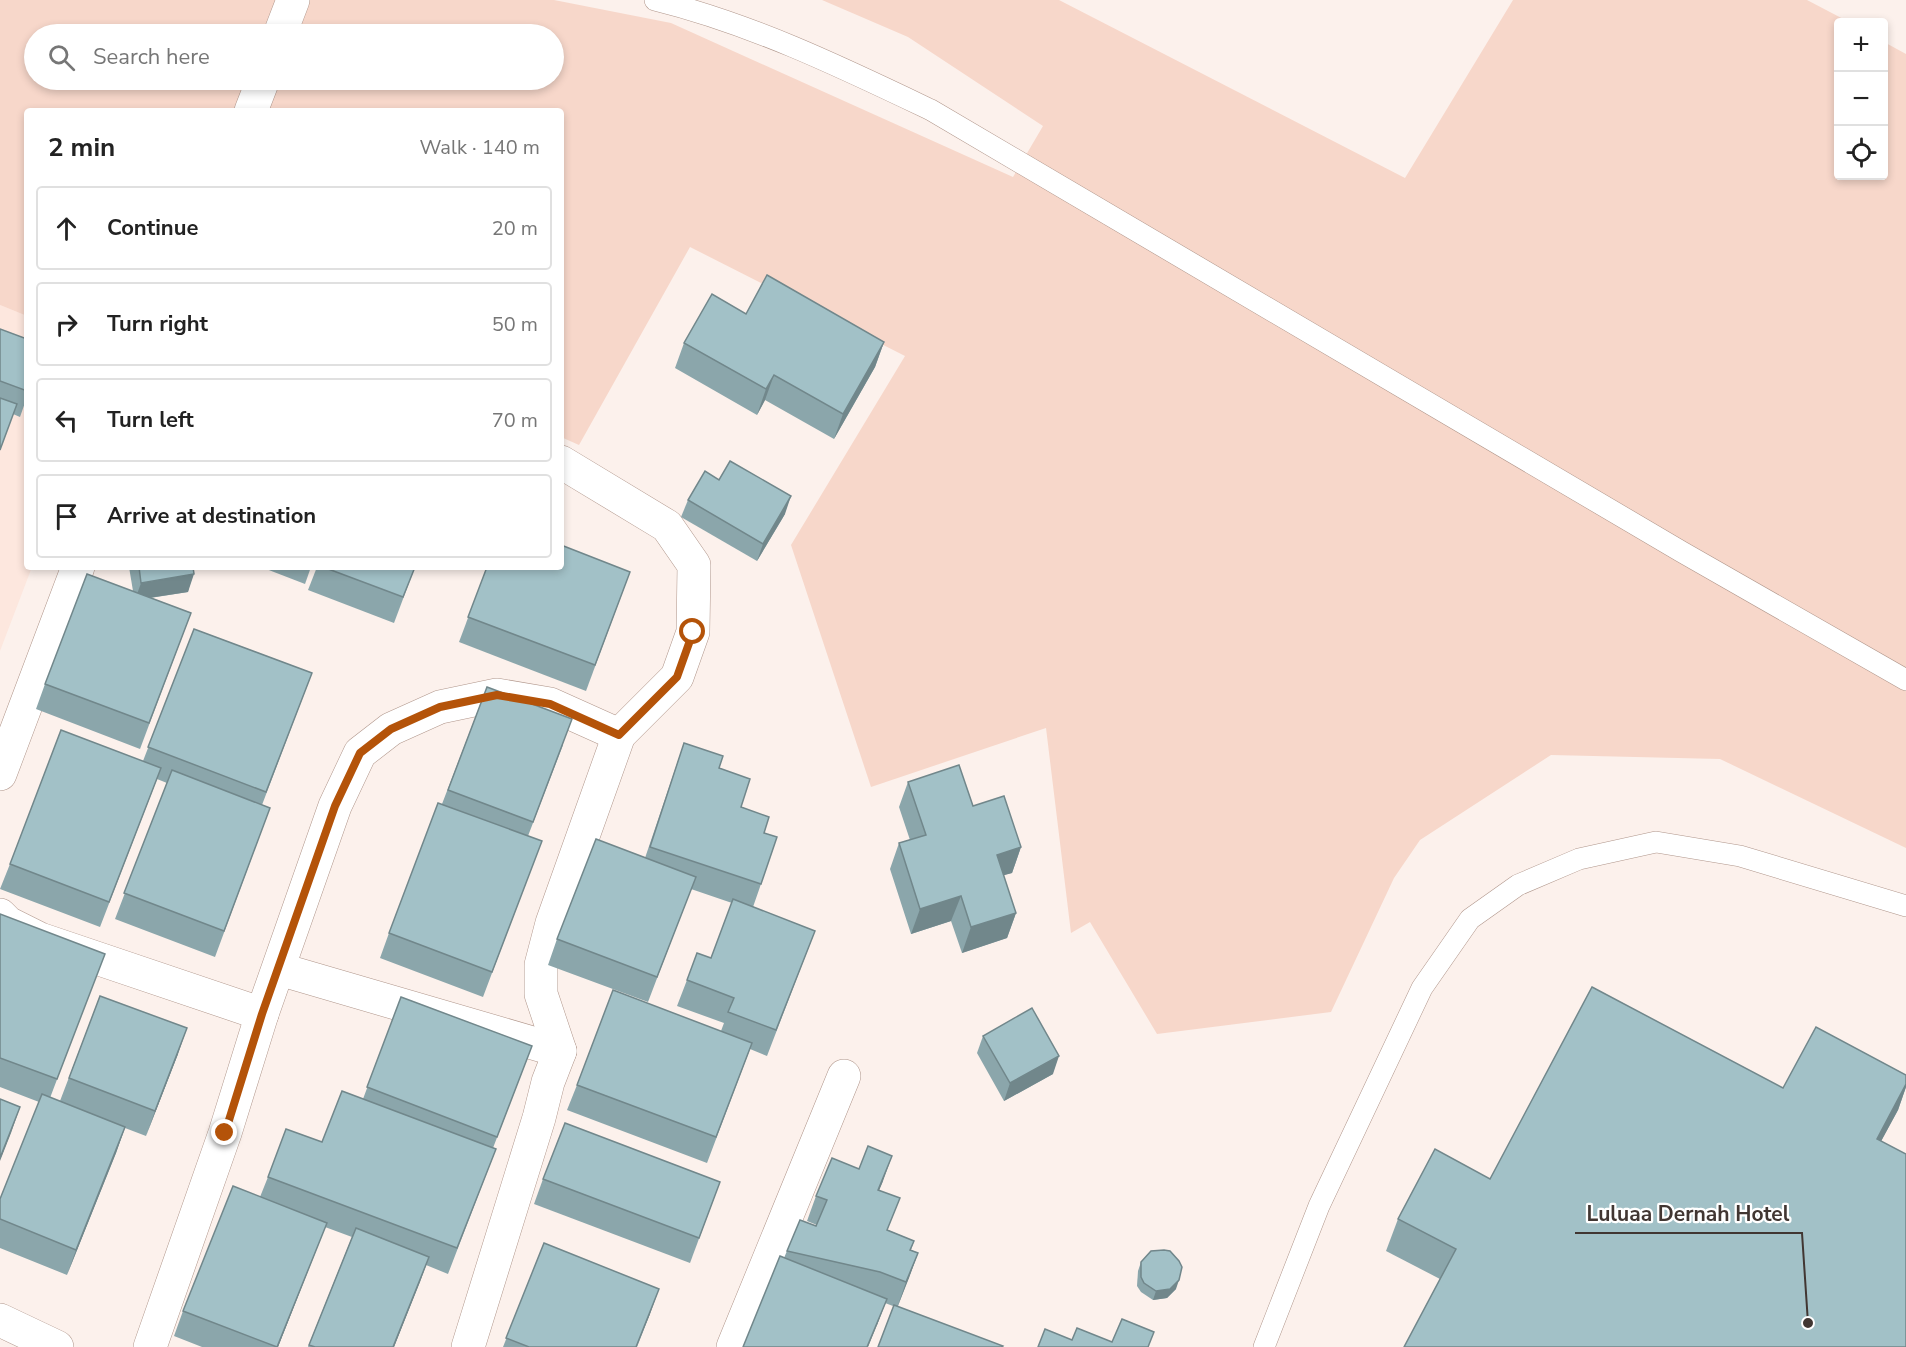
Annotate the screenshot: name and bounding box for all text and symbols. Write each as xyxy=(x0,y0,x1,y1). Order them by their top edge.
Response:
map controls xyxy=(1834,18,1888,180)
button: + xyxy=(1834,18,1888,72)
search box xyxy=(24,24,564,90)
icon: search xyxy=(45,41,78,74)
text: Search here xyxy=(93,42,210,72)
button: − xyxy=(1834,72,1888,126)
button: locate xyxy=(1834,126,1888,180)
text: 2 min xyxy=(48,130,115,165)
text: Walk · 140 m xyxy=(420,134,540,161)
icon: ahead xyxy=(50,212,83,245)
text: Continue xyxy=(107,213,198,243)
text: 20 m xyxy=(492,215,538,242)
icon: right xyxy=(50,308,83,341)
text: Turn right xyxy=(107,309,208,339)
text: 50 m xyxy=(492,311,538,338)
icon: left xyxy=(50,404,83,437)
text: Turn left xyxy=(107,405,194,435)
text: 70 m xyxy=(492,407,538,434)
icon: arrive xyxy=(50,500,83,533)
text: Arrive at destination xyxy=(107,501,316,531)
route start xyxy=(679,618,705,644)
route end xyxy=(211,1119,237,1145)
callout: Luluaa Dernah Hotel xyxy=(1575,1194,1802,1233)
text: Luluaa Dernah Hotel xyxy=(1587,1200,1790,1228)

